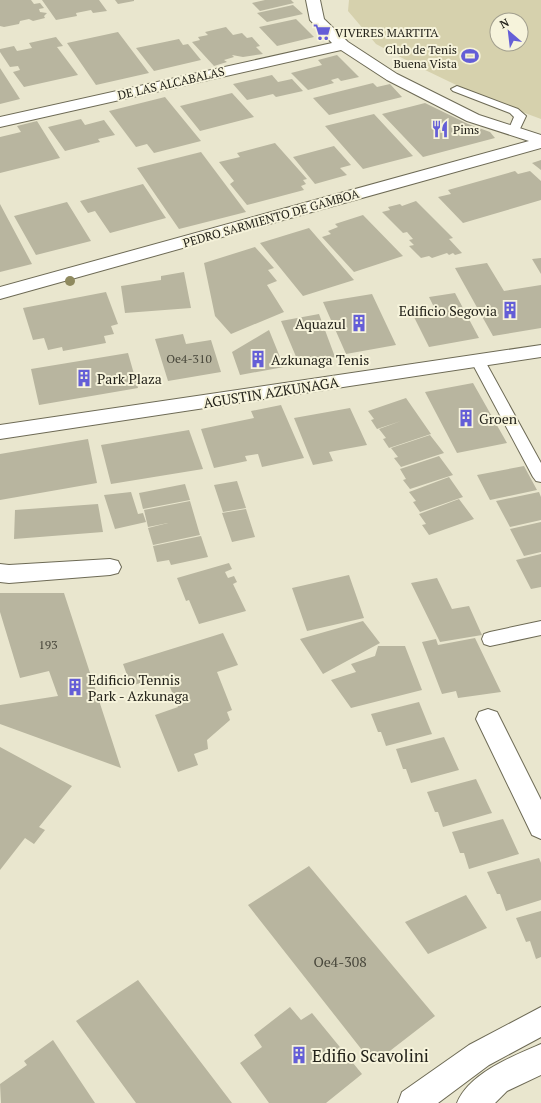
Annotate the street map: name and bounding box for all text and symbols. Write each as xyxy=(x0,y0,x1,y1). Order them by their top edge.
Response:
north arrow xyxy=(489,12,529,52)
text: N xyxy=(497,15,512,31)
supermarket icon: VIVERES MARTITA xyxy=(312,22,332,42)
place label: VIVERES MARTITA xyxy=(335,25,439,40)
place label: Club de Tenis Buena Vista xyxy=(385,42,457,71)
sports icon: Club de Tenis Buena Vista xyxy=(460,46,480,66)
street label: DE LAS ALCABALAS xyxy=(116,63,226,103)
restaurant icon: Pims xyxy=(430,119,450,139)
place label: Pims xyxy=(453,122,479,137)
street label: PEDRO SARMIENTO DE GAMBOA xyxy=(181,185,361,250)
building icon: Edificio Segovia xyxy=(500,300,520,320)
place label: Edificio Segovia xyxy=(399,301,497,320)
building icon: Aquazul xyxy=(349,313,369,333)
place label: Aquazul xyxy=(295,314,346,333)
building icon: Azkunaga Tenis xyxy=(248,349,268,369)
place label: Azkunaga Tenis xyxy=(271,350,369,369)
house number: Oe4-310 xyxy=(166,351,212,366)
building icon: Park Plaza xyxy=(74,368,94,388)
place label: Park Plaza xyxy=(97,369,162,388)
street label: AGUSTIN AZKUNAGA xyxy=(202,372,340,412)
building icon: Groen xyxy=(456,408,476,428)
place label: Groen xyxy=(479,409,518,428)
house number: 193 xyxy=(38,637,58,652)
place label: Edificio Tennis Park - Azkunaga xyxy=(88,670,189,705)
building icon: Edificio Tennis Park - Azkunaga xyxy=(65,677,85,697)
house number: Oe4-308 xyxy=(313,952,367,971)
place label: Edifio Scavolini xyxy=(312,1044,429,1067)
building icon: Edifio Scavolini xyxy=(289,1045,309,1065)

